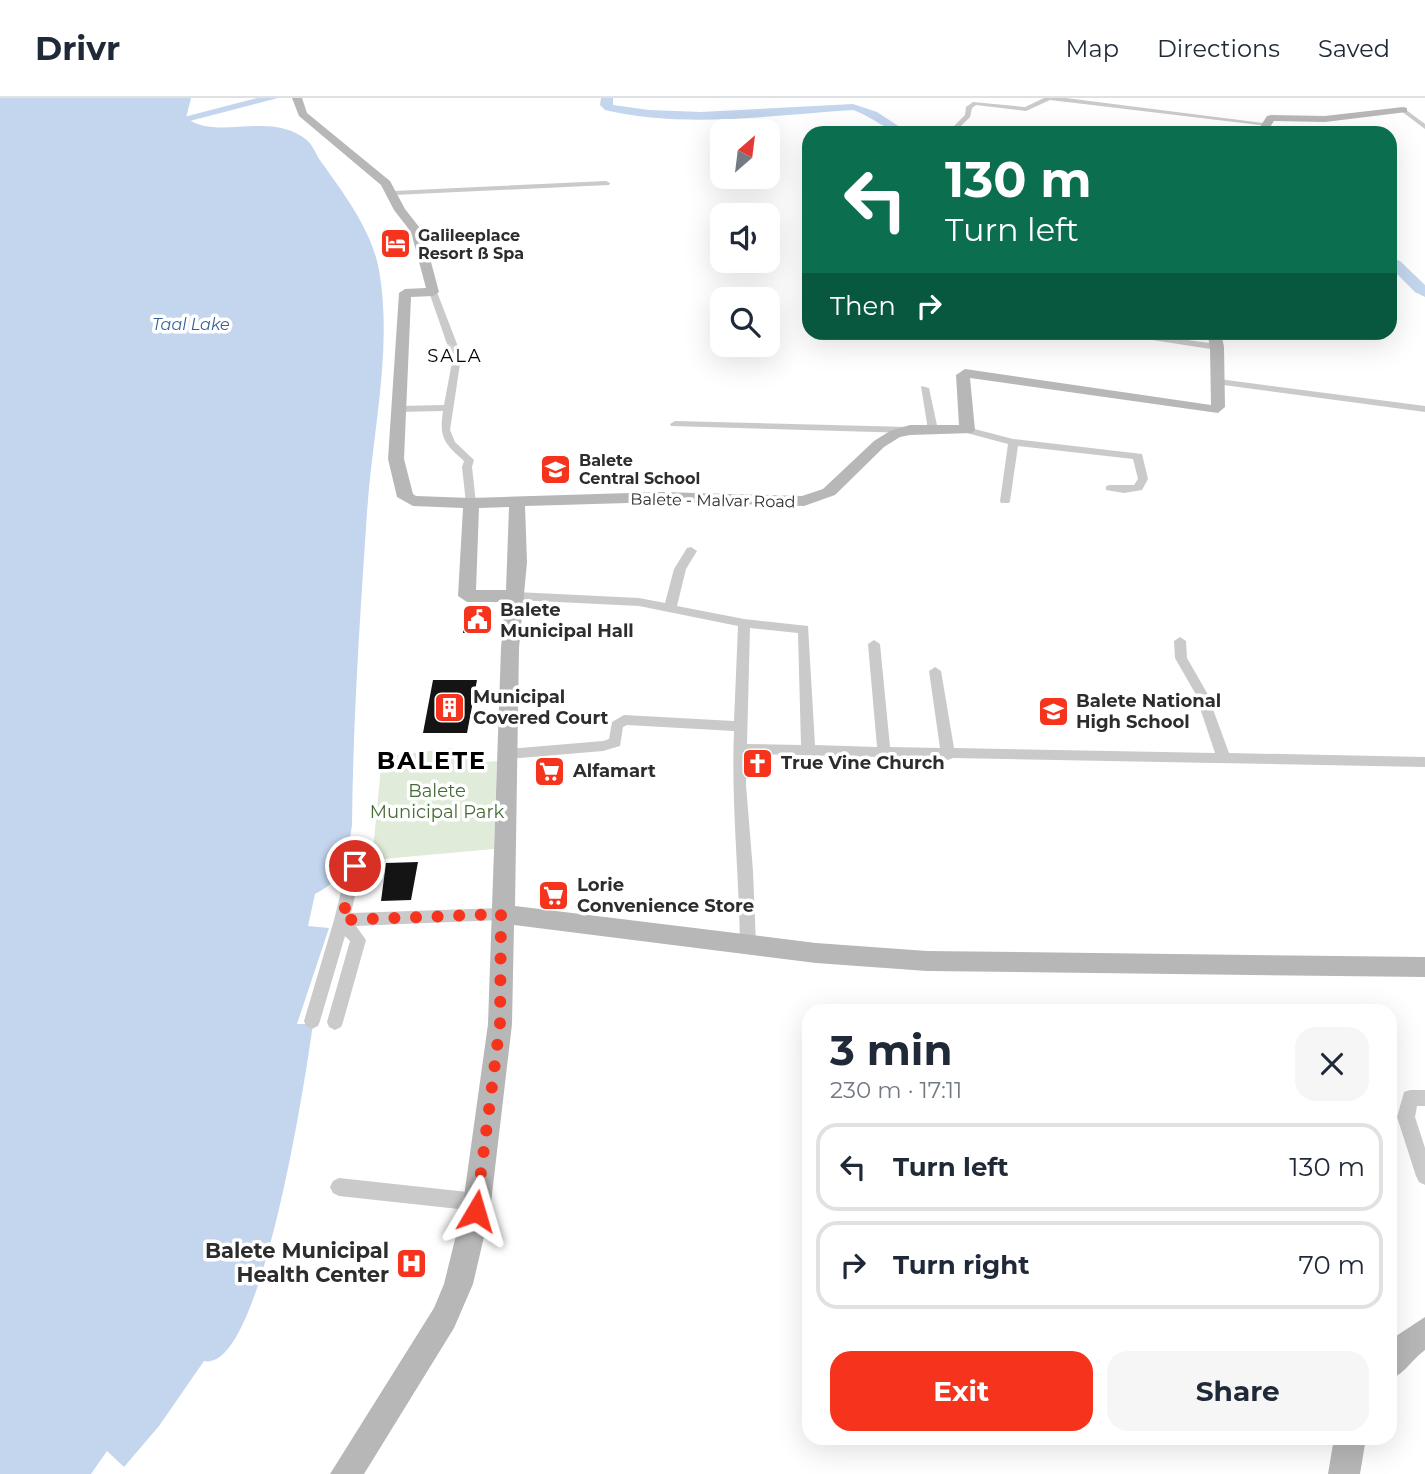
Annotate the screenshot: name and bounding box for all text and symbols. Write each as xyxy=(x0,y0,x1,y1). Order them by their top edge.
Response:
text: Drivr xyxy=(35,28,120,68)
text: Map xyxy=(1066,34,1119,63)
text: Directions xyxy=(1157,34,1280,63)
text: Saved xyxy=(1318,34,1390,63)
north arrow xyxy=(710,119,780,189)
map controls xyxy=(710,119,780,357)
text: 130 m xyxy=(945,150,1092,209)
icon: left xyxy=(830,154,921,245)
button: sound xyxy=(710,203,780,273)
text: Turn left xyxy=(945,210,1079,249)
place label: Galileeplace Resort ß Spa xyxy=(418,226,524,263)
hotel icon: Galileeplace Resort ß Spa xyxy=(378,227,412,261)
button: search xyxy=(710,287,780,357)
icon: right xyxy=(910,287,948,325)
text: Then xyxy=(830,290,896,322)
water label: Taal Lake xyxy=(152,315,230,334)
district label: SALA xyxy=(427,345,483,367)
place label: Balete Central School xyxy=(579,451,700,488)
school or university icon: Balete Central School xyxy=(539,452,573,486)
street label: Balete - Malvar Road xyxy=(630,490,796,511)
place label: Balete Municipal Hall xyxy=(500,599,634,642)
public building icon: Balete Municipal Hall xyxy=(460,603,494,637)
place label: Municipal Covered Court xyxy=(473,686,608,729)
building icon: Municipal Covered Court xyxy=(433,690,467,724)
place label: Balete National High School xyxy=(1076,690,1221,733)
school or university icon: Balete National High School xyxy=(1036,694,1070,728)
district label: BALETE xyxy=(377,746,487,775)
church icon: True Vine Church xyxy=(741,746,775,780)
place label: True Vine Church xyxy=(781,752,945,774)
supermarket icon: Alfamart xyxy=(533,754,567,788)
place label: Alfamart xyxy=(572,760,656,782)
park label: Balete Municipal Park xyxy=(370,780,505,823)
pin xyxy=(325,836,385,896)
icon: arrive xyxy=(336,847,374,885)
place label: Lorie Convenience Store xyxy=(577,874,754,917)
supermarket icon: Lorie Convenience Store xyxy=(537,878,571,912)
text: 3 min xyxy=(830,1024,952,1076)
button: close xyxy=(1295,1027,1369,1101)
text: 230 m · 17:11 xyxy=(830,1076,962,1104)
icon: left xyxy=(834,1148,872,1186)
text: Turn left xyxy=(893,1151,1009,1183)
text: 130 m xyxy=(1289,1151,1365,1183)
position arrow xyxy=(439,1174,513,1248)
place label: Balete Municipal Health Center xyxy=(205,1238,389,1287)
hospital icon: Balete Municipal Health Center xyxy=(395,1246,429,1280)
icon: right xyxy=(834,1246,872,1284)
text: Turn right xyxy=(893,1249,1029,1281)
text: 70 m xyxy=(1299,1249,1365,1281)
button: Exit xyxy=(830,1351,1093,1431)
button: Share xyxy=(1107,1351,1369,1431)

